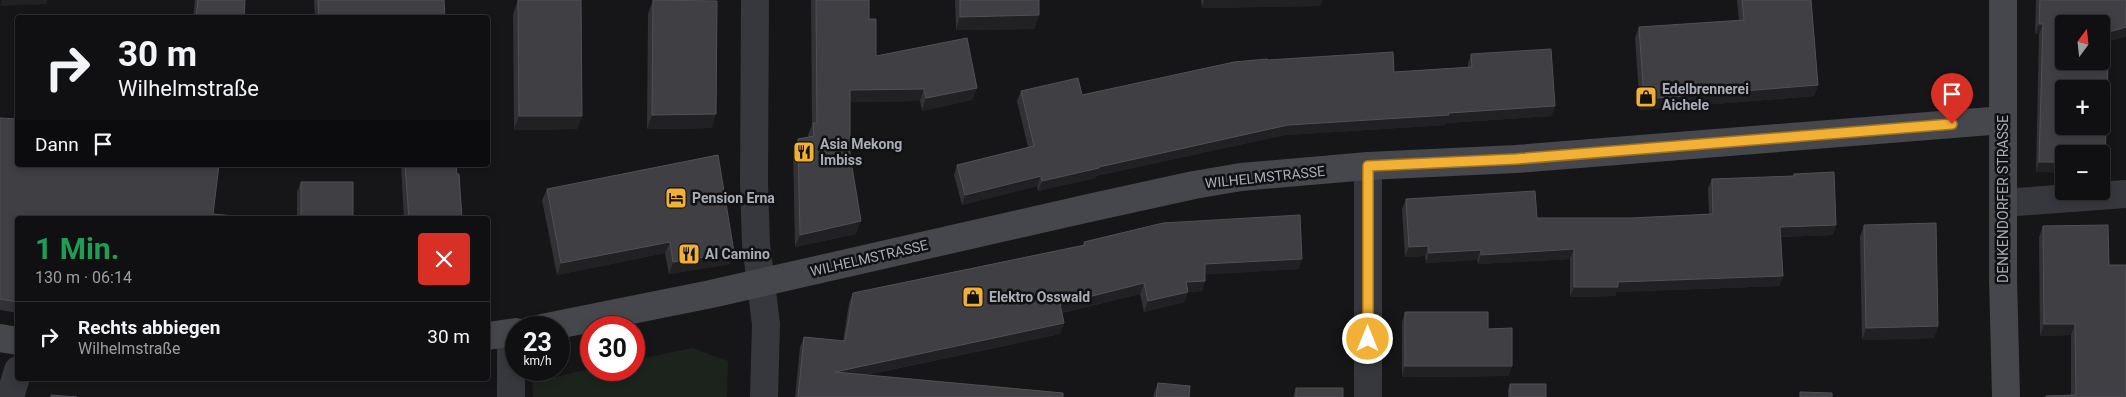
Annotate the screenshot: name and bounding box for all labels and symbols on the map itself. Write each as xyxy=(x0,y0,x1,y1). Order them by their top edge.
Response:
north arrow xyxy=(2055,15,2110,70)
pin xyxy=(1931,73,1973,124)
place label: Edelbrennerei Aichele xyxy=(1662,81,1749,113)
shop icon: Edelbrennerei Aichele xyxy=(1634,85,1658,109)
street label: DENKENDORFER STRASSE xyxy=(1995,115,2011,283)
place label: Asia Mekong Imbiss xyxy=(820,136,902,168)
restaurant icon: Asia Mekong Imbiss xyxy=(792,140,816,164)
street label: WILHELMSTRASSE xyxy=(1204,163,1326,191)
hotel icon: Pension Erna xyxy=(664,186,688,210)
place label: Pension Erna xyxy=(692,190,775,206)
street label: WILHELMSTRASSE xyxy=(809,237,930,279)
restaurant icon: Al Camino xyxy=(677,242,701,266)
place label: Al Camino xyxy=(705,246,770,262)
shop icon: Elektro Osswald xyxy=(961,285,985,309)
place label: Elektro Osswald xyxy=(989,289,1090,305)
position arrow xyxy=(1341,312,1393,364)
speed limit sign: 30 xyxy=(580,316,645,381)

